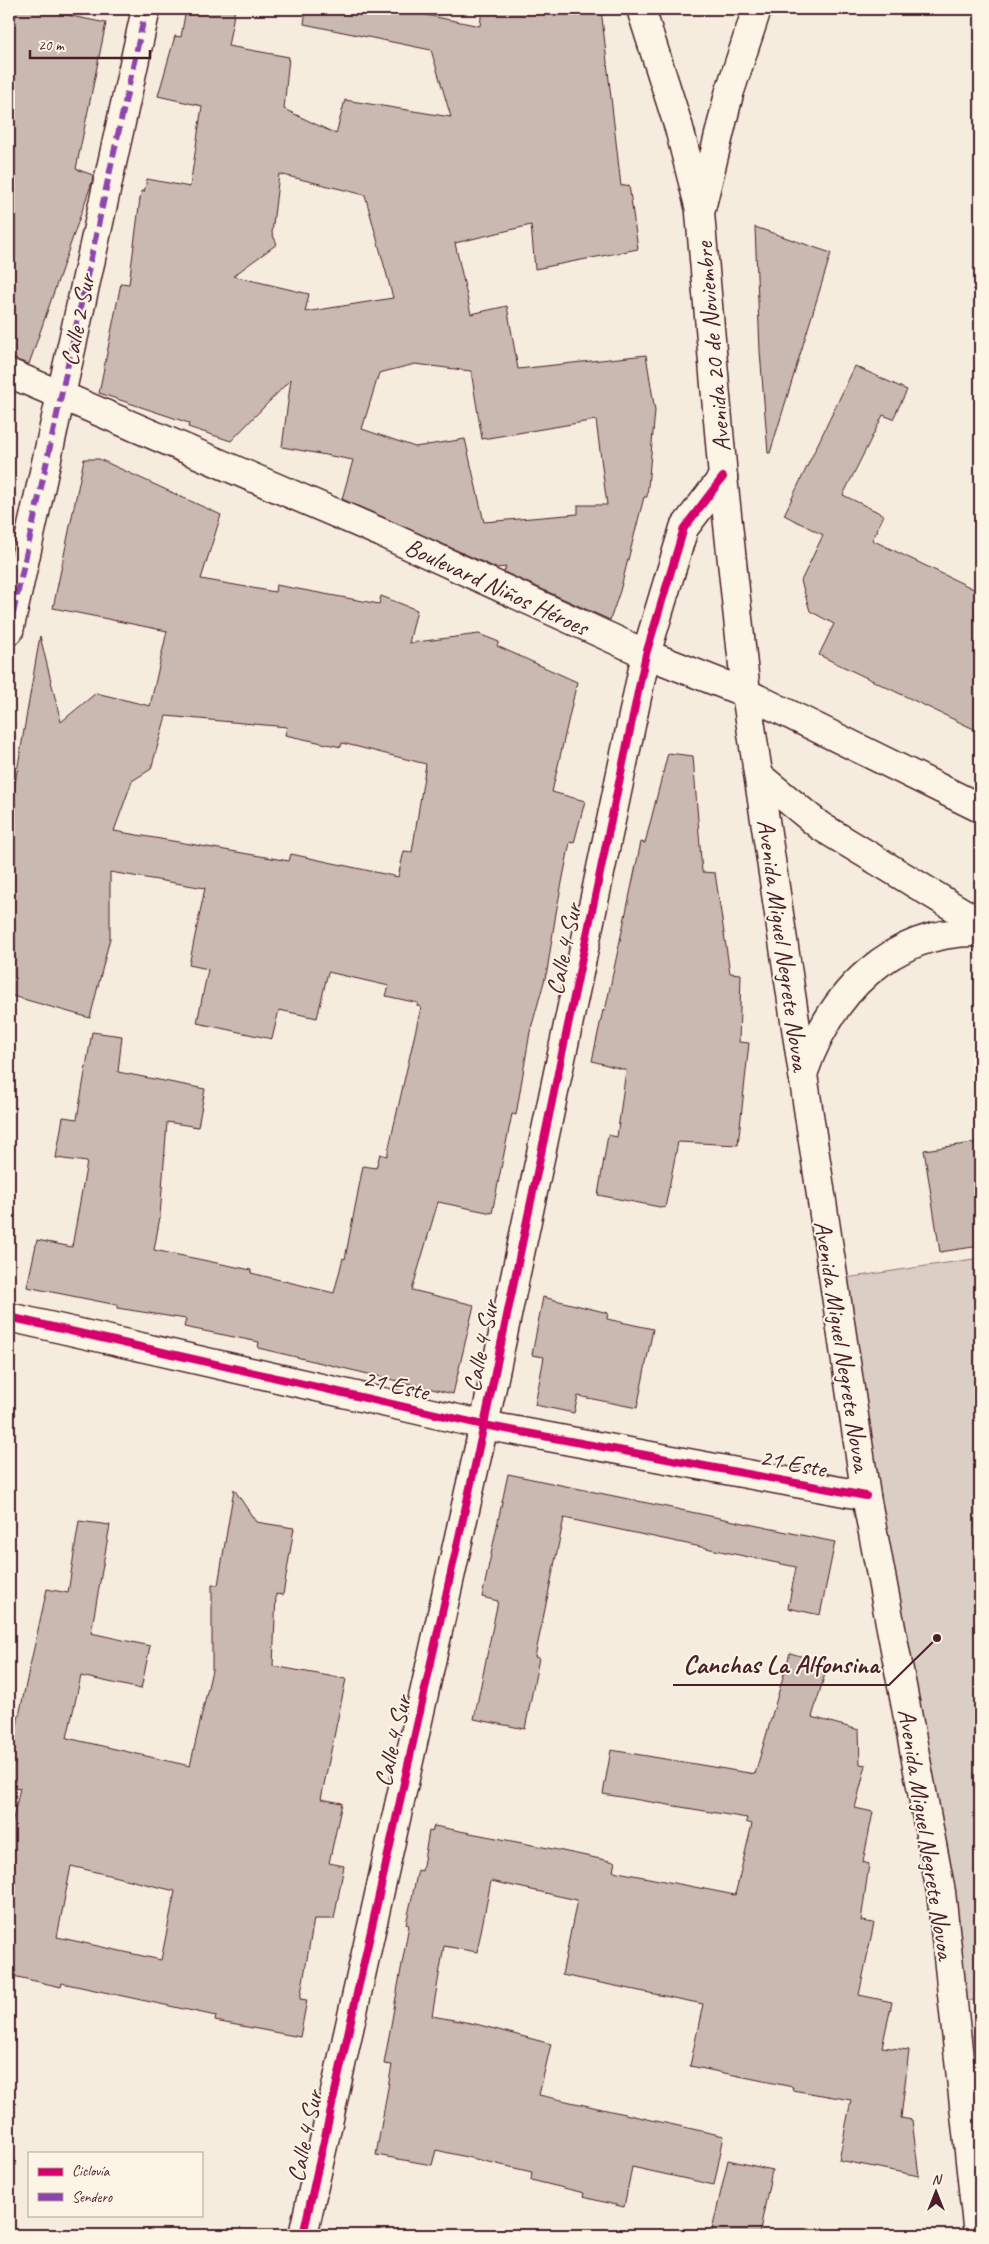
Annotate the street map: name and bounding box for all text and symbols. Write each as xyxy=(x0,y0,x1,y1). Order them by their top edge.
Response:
scale bar xyxy=(30,28,150,60)
text: 20 m xyxy=(38,36,65,55)
street label: Avenida 20 de Noviembre xyxy=(688,239,738,453)
street label: Calle 2 Sur xyxy=(53,269,103,369)
street label: Boulevard Niños Héroes xyxy=(400,530,596,644)
street label: Avenida Miguel Negrete Novoa xyxy=(750,818,817,1075)
street label: Calle 4 Sur xyxy=(539,898,590,998)
street label: Avenida Miguel Negrete Novoa xyxy=(806,1219,878,1476)
street label: Calle 4 Sur xyxy=(456,1295,507,1395)
street label: 21 Este xyxy=(360,1362,434,1408)
street label: 21 Este xyxy=(757,1441,830,1485)
callout: Canchas La Alfonsina xyxy=(673,1644,889,1685)
text: Canchas La Alfonsina xyxy=(683,1648,881,1681)
street label: Calle 4 Sur xyxy=(367,1690,420,1790)
street label: Avenida Miguel Negrete Novoa xyxy=(890,1707,962,1964)
street label: Calle 4 Sur xyxy=(280,2085,331,2185)
legend xyxy=(28,2152,202,2216)
text: Ciclovía xyxy=(72,2162,111,2181)
north arrow xyxy=(912,2166,962,2216)
text: N xyxy=(932,2171,943,2188)
text: Sendero xyxy=(72,2188,113,2207)

